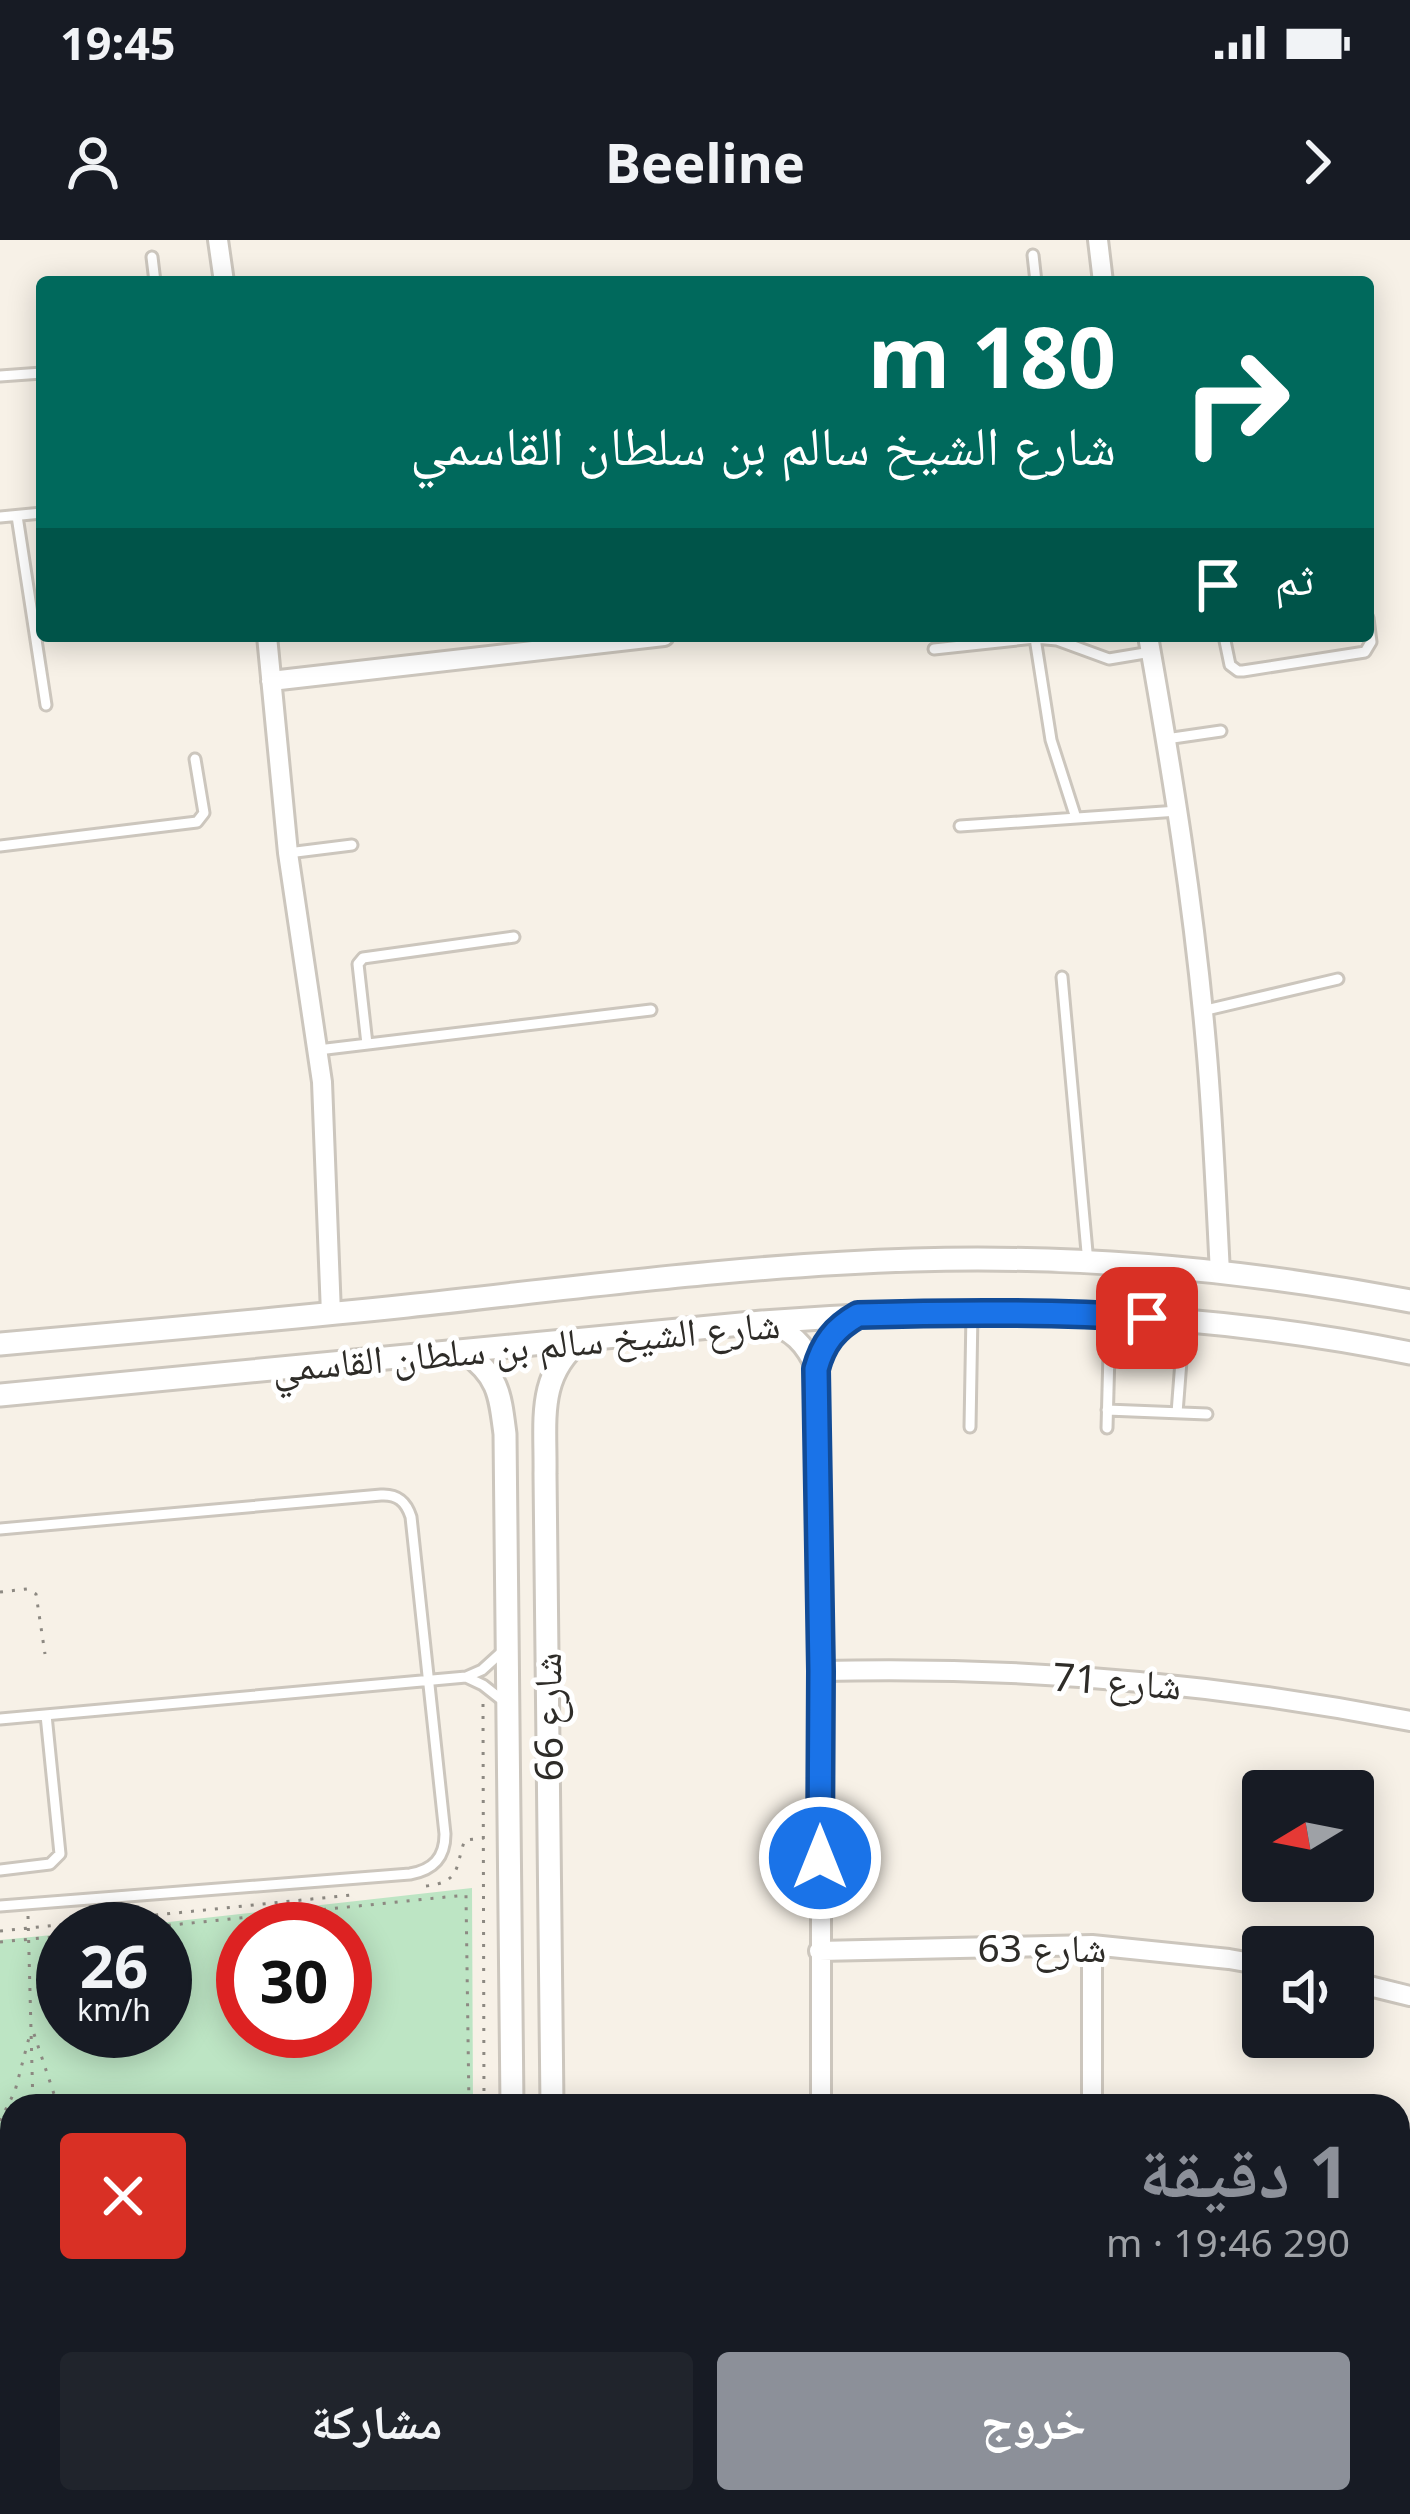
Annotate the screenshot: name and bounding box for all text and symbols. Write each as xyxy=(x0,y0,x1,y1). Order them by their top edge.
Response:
text: 19:45 xyxy=(60,12,176,73)
text: Beeline xyxy=(605,125,805,199)
icon: person xyxy=(60,129,126,195)
icon: forward xyxy=(1284,129,1350,195)
text: 180 m xyxy=(868,298,1116,413)
icon: right xyxy=(1158,324,1314,480)
text: شارع الشيخ سالم بن سلطان القاسمي xyxy=(410,407,1116,481)
text: ثم xyxy=(1275,547,1314,608)
icon: arrive xyxy=(1185,552,1251,618)
pin xyxy=(1096,1267,1198,1369)
icon: arrive xyxy=(1114,1285,1180,1351)
street label: شارع الشيخ سالم بن سلطان القاسمي xyxy=(270,1296,783,1400)
street label: شارع 71 xyxy=(1051,1649,1183,1710)
street label: شارع 66 xyxy=(519,1652,574,1782)
north arrow xyxy=(1242,1770,1374,1902)
map controls xyxy=(1242,1770,1374,2058)
position arrow xyxy=(757,1795,883,1921)
speed limit sign: 30 xyxy=(216,1902,372,2058)
street label: شارع 63 xyxy=(978,1920,1106,1973)
text: 26 xyxy=(80,1924,148,2006)
button: sound xyxy=(1242,1926,1374,2058)
text: km/h xyxy=(77,1989,151,2030)
text: 1 دقيقة xyxy=(1139,2121,1350,2219)
button: close xyxy=(60,2133,186,2259)
text: 290 m · 19:46 xyxy=(1106,2215,1350,2268)
button: مشاركة xyxy=(60,2352,693,2490)
button: خروج xyxy=(717,2352,1350,2490)

